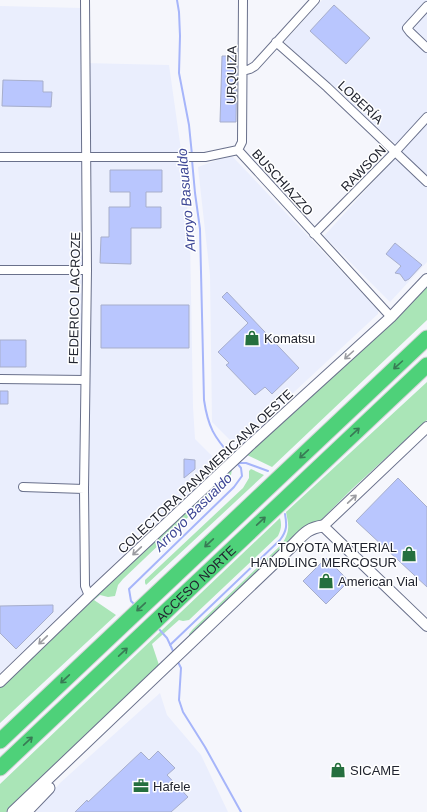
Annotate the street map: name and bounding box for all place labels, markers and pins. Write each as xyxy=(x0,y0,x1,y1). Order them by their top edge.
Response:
shop icon: Komatsu xyxy=(243,329,261,347)
place label: Komatsu xyxy=(264,331,315,346)
place label: TOYOTA MATERIAL HANDLING MERCOSUR xyxy=(250,540,397,570)
shop icon: TOYOTA MATERIAL HANDLING MERCOSUR xyxy=(400,545,418,563)
shop icon: American Vial xyxy=(317,572,335,590)
place label: American Vial xyxy=(338,574,418,589)
shop icon: SICAME xyxy=(329,761,347,779)
place label: SICAME xyxy=(350,763,400,778)
office icon: Hafele xyxy=(132,777,150,795)
place label: Hafele xyxy=(153,779,191,794)

